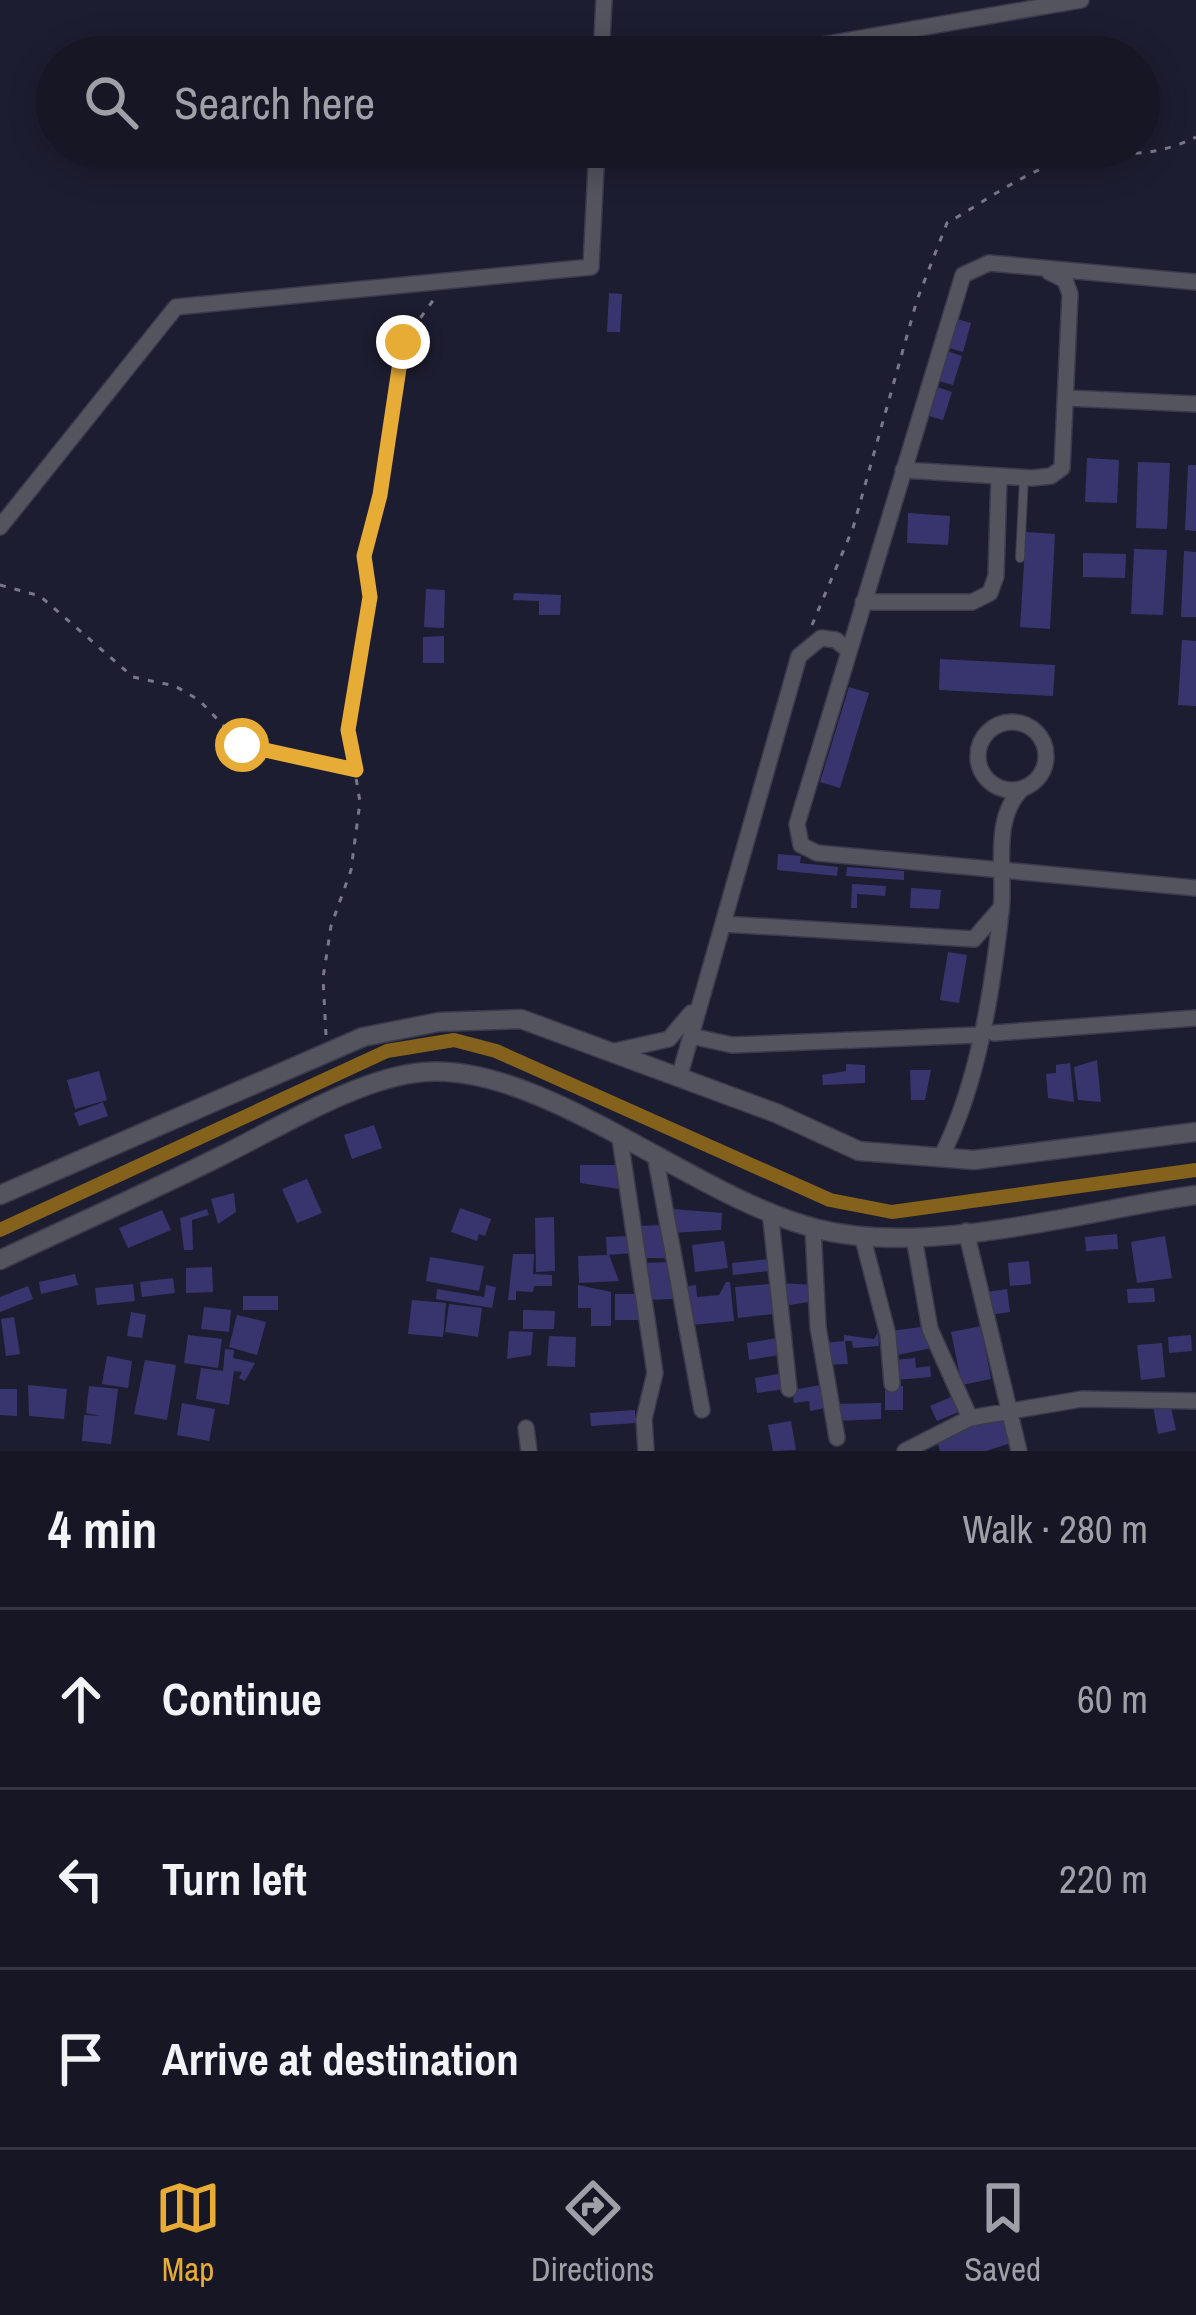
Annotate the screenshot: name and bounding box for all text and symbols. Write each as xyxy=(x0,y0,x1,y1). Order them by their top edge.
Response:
search box xyxy=(36,36,1160,168)
icon: search xyxy=(78,69,144,135)
text: Search here xyxy=(174,72,375,133)
route end xyxy=(376,315,430,369)
route start xyxy=(215,718,269,772)
text: 4 min xyxy=(48,1495,157,1564)
text: Walk · 280 m xyxy=(963,1503,1148,1555)
icon: ahead xyxy=(48,1666,114,1732)
text: Continue xyxy=(162,1668,322,1729)
text: 60 m xyxy=(1077,1673,1148,1725)
icon: left xyxy=(48,1846,114,1912)
text: Turn left xyxy=(162,1848,307,1909)
text: 220 m xyxy=(1059,1853,1148,1905)
icon: arrive xyxy=(48,2026,114,2092)
text: Arrive at destination xyxy=(162,2028,519,2089)
tab: Map xyxy=(155,2175,221,2291)
tab: Directions xyxy=(531,2175,654,2291)
tab: Saved xyxy=(964,2175,1041,2291)

